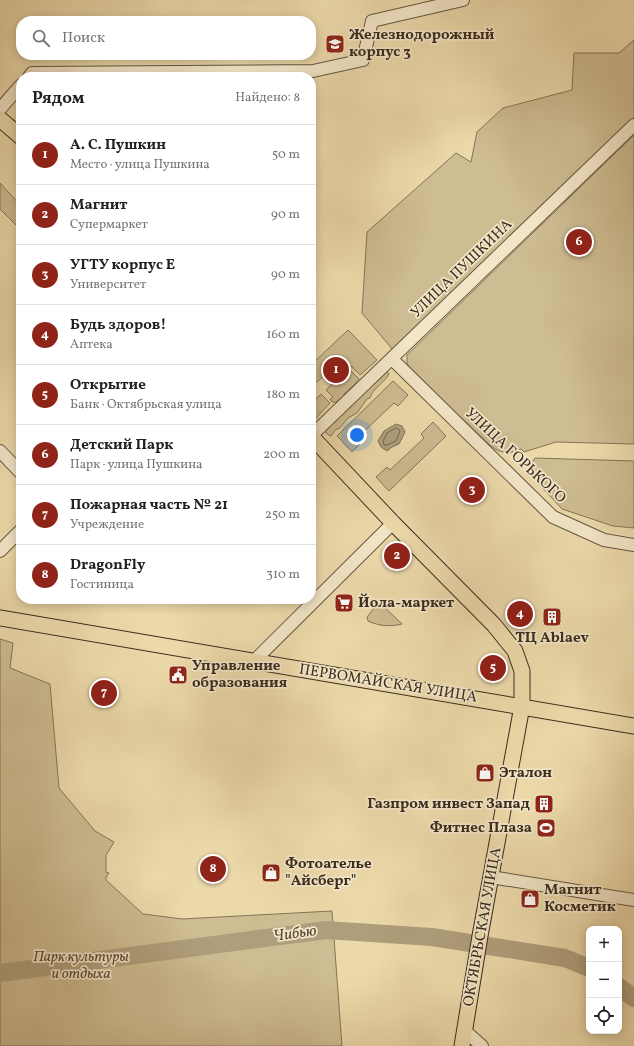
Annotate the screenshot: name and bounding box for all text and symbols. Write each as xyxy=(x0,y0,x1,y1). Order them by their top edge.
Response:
search box xyxy=(16,16,316,60)
place label: Железнодорожный корпус 3 xyxy=(349,25,495,63)
icon: search xyxy=(30,27,52,49)
text: Поиск xyxy=(62,28,105,49)
school or university icon: Железнодорожный корпус 3 xyxy=(324,33,346,55)
text: Рядом xyxy=(32,87,85,110)
text: Найдено: 8 xyxy=(235,89,300,107)
text: А. С. Пушкин xyxy=(70,135,166,156)
text: 1 xyxy=(42,146,48,164)
text: 50 m xyxy=(272,146,300,164)
text: Место · улица Пушкина xyxy=(70,156,210,174)
text: Магнит xyxy=(70,195,127,216)
text: 2 xyxy=(42,206,48,224)
text: 90 m xyxy=(271,206,300,224)
street label: УЛИЦА ПУШКИНА xyxy=(406,215,518,323)
text: Супермаркет xyxy=(70,216,148,234)
pin: 6 xyxy=(566,227,592,257)
text: УГТУ корпус Е xyxy=(70,255,175,276)
text: 3 xyxy=(42,266,48,284)
text: 90 m xyxy=(271,266,300,284)
text: Университет xyxy=(70,276,146,294)
text: Будь здоров! xyxy=(70,315,166,336)
text: 4 xyxy=(41,326,49,344)
text: 160 m xyxy=(266,326,300,344)
text: Аптека xyxy=(70,336,113,354)
pin: 1 xyxy=(323,355,349,385)
text: Открытие xyxy=(70,375,146,396)
text: 5 xyxy=(42,386,48,404)
text: 180 m xyxy=(266,386,300,404)
text: Банк · Октябрьская улица xyxy=(70,396,222,414)
street label: УЛИЦА ГОРЬКОГО xyxy=(460,403,570,509)
your location xyxy=(347,425,367,445)
text: Детский Парк xyxy=(70,435,173,456)
text: 6 xyxy=(41,446,49,464)
text: 200 m xyxy=(263,446,300,464)
text: Парк · улица Пушкина xyxy=(70,456,203,474)
pin: 3 xyxy=(459,475,485,505)
text: Пожарная часть № 21 xyxy=(70,495,228,516)
text: 7 xyxy=(42,506,48,524)
text: 250 m xyxy=(265,506,300,524)
text: Учреждение xyxy=(70,516,144,534)
pin: 2 xyxy=(384,541,410,571)
text: DragonFly xyxy=(70,555,145,576)
text: 8 xyxy=(41,566,49,584)
text: 310 m xyxy=(266,566,300,584)
text: Гостиница xyxy=(70,576,134,594)
supermarket icon: Йола-маркет xyxy=(333,592,355,614)
place label: Йола-маркет xyxy=(358,593,455,614)
pin: 4 xyxy=(507,599,533,629)
building icon: ТЦ Ablaev xyxy=(541,606,563,628)
place label: ТЦ Ablaev xyxy=(515,628,589,649)
pin: 5 xyxy=(480,653,506,683)
place label: Управление образования xyxy=(192,656,288,694)
street label: ПЕРВОМАЙСКАЯ УЛИЦА xyxy=(297,660,479,709)
public building icon: Управление образования xyxy=(167,664,189,686)
pin: 7 xyxy=(91,678,117,708)
shop icon: Эталон xyxy=(474,762,496,784)
place label: Эталон xyxy=(499,763,552,784)
building icon: Газпром инвест Запад xyxy=(533,793,555,815)
place label: Газпром инвест Запад xyxy=(367,794,530,815)
sports icon: Фитнес Плаза xyxy=(535,817,557,839)
place label: Фитнес Плаза xyxy=(430,818,532,839)
street label: ОКТЯБРЬСКАЯ УЛИЦА xyxy=(459,845,507,1008)
pin: 8 xyxy=(200,854,226,884)
place label: Фотоателье "Айсберг" xyxy=(285,854,372,892)
shop icon: Фотоателье "Айсберг" xyxy=(260,862,282,884)
place label: Магнит Косметик xyxy=(544,880,616,918)
shop icon: Магнит Косметик xyxy=(519,888,541,910)
water label: Чибью xyxy=(272,920,318,948)
map controls xyxy=(586,926,622,1034)
button: + xyxy=(586,926,622,962)
park label: Парк культуры и отдыха xyxy=(33,947,129,985)
button: − xyxy=(586,962,622,998)
button: locate xyxy=(586,998,622,1034)

